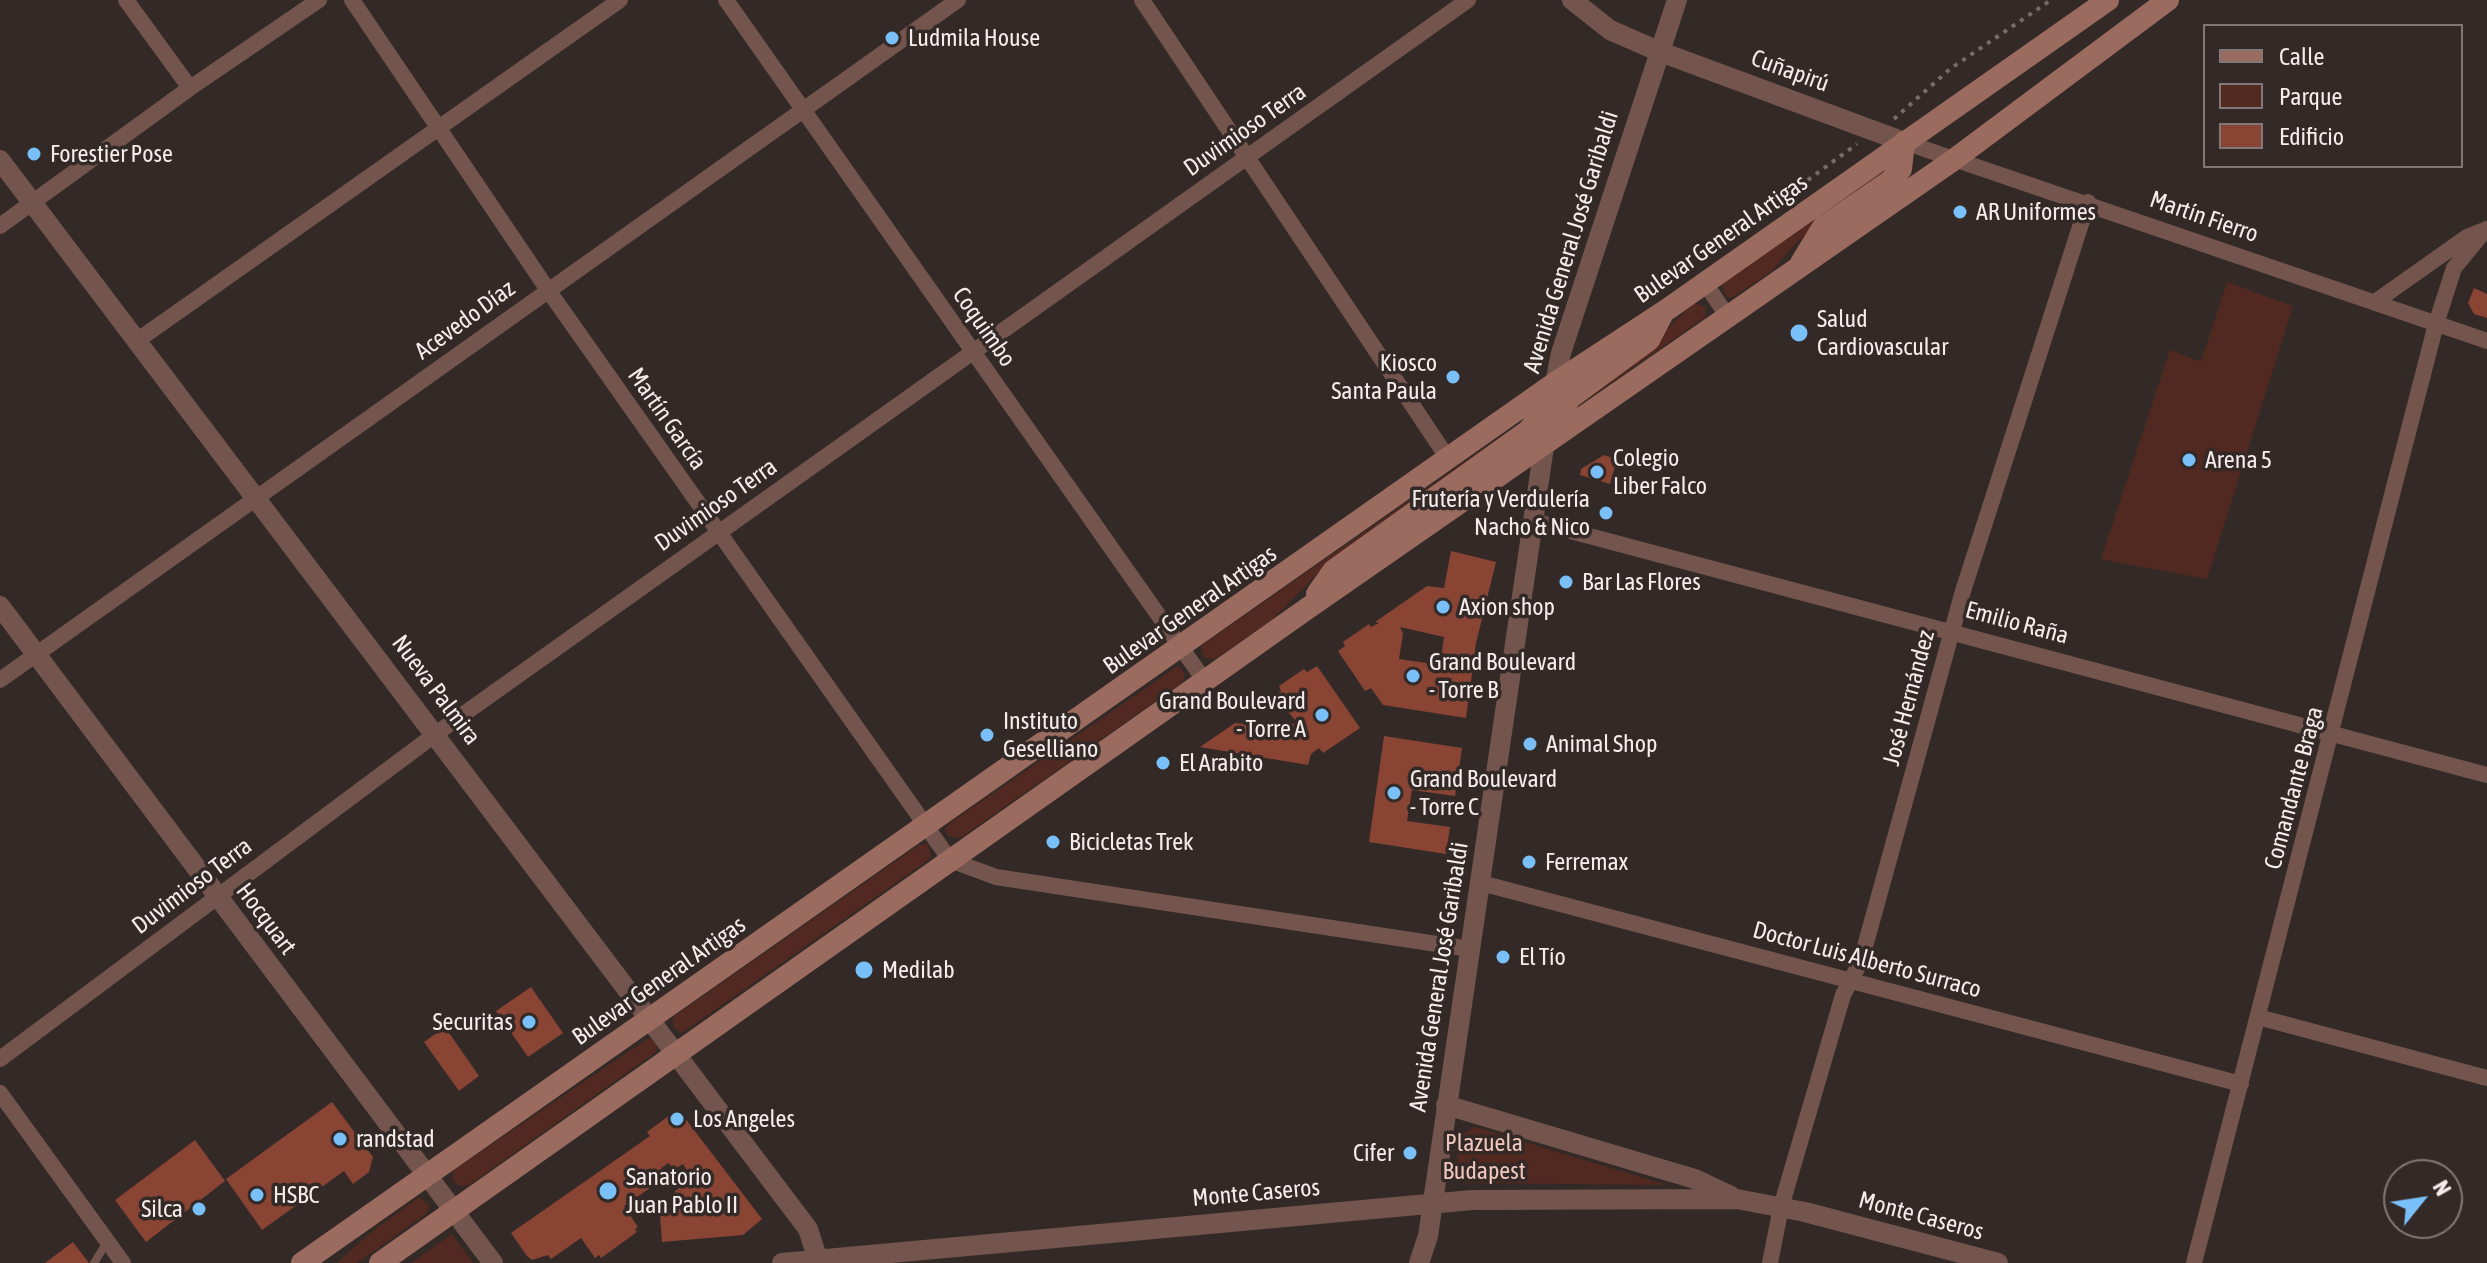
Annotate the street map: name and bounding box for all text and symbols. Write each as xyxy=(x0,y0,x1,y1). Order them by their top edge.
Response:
place label: Ludmila House xyxy=(908,24,1040,52)
legend xyxy=(2203,24,2463,168)
marker: Ludmila House xyxy=(883,29,901,47)
text: Calle xyxy=(2279,43,2324,70)
street label: Cuñapirú xyxy=(1747,44,1833,98)
street label: Duvimioso Terra xyxy=(1178,77,1312,183)
text: Parque xyxy=(2279,83,2342,110)
street label: Avenida General José Garibaldi xyxy=(1517,107,1625,377)
text: Edificio xyxy=(2279,123,2344,150)
place label: Forestier Pose xyxy=(50,140,173,168)
marker: Forestier Pose xyxy=(25,145,43,163)
street label: Bulevar General Artigas xyxy=(1629,168,1813,310)
street label: Martín Fierro xyxy=(2146,185,2262,249)
place label: AR Uniformes xyxy=(1976,198,2096,226)
marker: AR Uniformes xyxy=(1951,203,1969,221)
street label: Acevedo Díaz xyxy=(409,274,521,366)
street label: Coquimbo xyxy=(946,282,1022,372)
place label: Salud Cardiovascular xyxy=(1817,305,1948,361)
marker: Salud Cardiovascular xyxy=(1788,322,1810,344)
place label: Kiosco Santa Paula xyxy=(1331,349,1437,405)
street label: Martín García xyxy=(621,362,713,476)
marker: Kiosco Santa Paula xyxy=(1444,368,1462,386)
place label: Colegio Liber Falco xyxy=(1613,444,1707,500)
place label: Arena 5 xyxy=(2205,446,2272,474)
marker: Arena 5 xyxy=(2180,451,2198,469)
street label: Duvimioso Terra xyxy=(649,452,783,558)
marker: Colegio Liber Falco xyxy=(1588,463,1606,481)
place label: Frutería y Verdulería Nacho & Nico xyxy=(1412,485,1590,541)
marker: Frutería y Verdulería Nacho & Nico xyxy=(1597,504,1615,522)
street label: Bulevar General Artigas xyxy=(1098,539,1282,681)
place label: Bar Las Flores xyxy=(1582,568,1701,596)
marker: Bar Las Flores xyxy=(1557,573,1575,591)
place label: Axion shop xyxy=(1459,593,1555,621)
street label: Emilio Raña xyxy=(1962,595,2072,651)
marker: Axion shop xyxy=(1434,598,1452,616)
street label: José Hernández xyxy=(1877,627,1941,769)
street label: Nueva Palmira xyxy=(385,629,487,751)
place label: Grand Boulevard - Torre B xyxy=(1429,648,1576,704)
marker: Grand Boulevard - Torre B xyxy=(1404,667,1422,685)
place label: Grand Boulevard - Torre A xyxy=(1159,687,1306,743)
street label: Comandante Braga xyxy=(2258,703,2330,873)
marker: Grand Boulevard - Torre A xyxy=(1313,706,1331,724)
place label: Instituto Geselliano xyxy=(1003,707,1098,763)
marker: Instituto Geselliano xyxy=(978,726,996,744)
place label: Animal Shop xyxy=(1546,730,1657,758)
marker: Animal Shop xyxy=(1521,735,1539,753)
place label: El Arabito xyxy=(1179,749,1263,777)
marker: El Arabito xyxy=(1154,754,1172,772)
place label: Grand Boulevard - Torre C xyxy=(1410,765,1557,821)
marker: Grand Boulevard - Torre C xyxy=(1385,784,1403,802)
place label: Bicicletas Trek xyxy=(1069,828,1194,856)
street label: Duvimioso Terra xyxy=(126,832,258,940)
marker: Bicicletas Trek xyxy=(1044,833,1062,851)
street label: Avenida General José Garibaldi xyxy=(1403,840,1475,1114)
place label: Ferremax xyxy=(1545,848,1628,876)
marker: Ferremax xyxy=(1520,853,1538,871)
street label: Hocquart xyxy=(230,878,302,960)
street label: Bulevar General Artigas xyxy=(567,910,751,1052)
street label: Doctor Luis Alberto Surraco xyxy=(1750,916,1984,1004)
place label: El Tío xyxy=(1519,943,1566,971)
marker: El Tío xyxy=(1494,948,1512,966)
place label: Medilab xyxy=(882,956,955,984)
marker: Medilab xyxy=(853,959,875,981)
place label: Securitas xyxy=(433,1008,513,1036)
marker: Securitas xyxy=(520,1013,538,1031)
place label: Los Angeles xyxy=(693,1105,795,1133)
marker: Los Angeles xyxy=(668,1110,686,1128)
place label: randstad xyxy=(356,1125,435,1153)
park label: Plazuela Budapest xyxy=(1442,1129,1526,1185)
marker: randstad xyxy=(331,1130,349,1148)
place label: Cifer xyxy=(1353,1139,1394,1167)
marker: Cifer xyxy=(1401,1144,1419,1162)
north arrow xyxy=(2383,1159,2463,1239)
place label: Sanatorio Juan Pablo II xyxy=(626,1163,738,1219)
street label: Monte Caseros xyxy=(1191,1173,1321,1213)
text: N xyxy=(2428,1176,2457,1200)
marker: Sanatorio Juan Pablo II xyxy=(597,1180,619,1202)
place label: HSBC xyxy=(273,1181,319,1209)
marker: HSBC xyxy=(248,1186,266,1204)
street label: Monte Caseros xyxy=(1855,1186,1987,1246)
place label: Silca xyxy=(141,1195,183,1223)
marker: Silca xyxy=(190,1200,208,1218)

